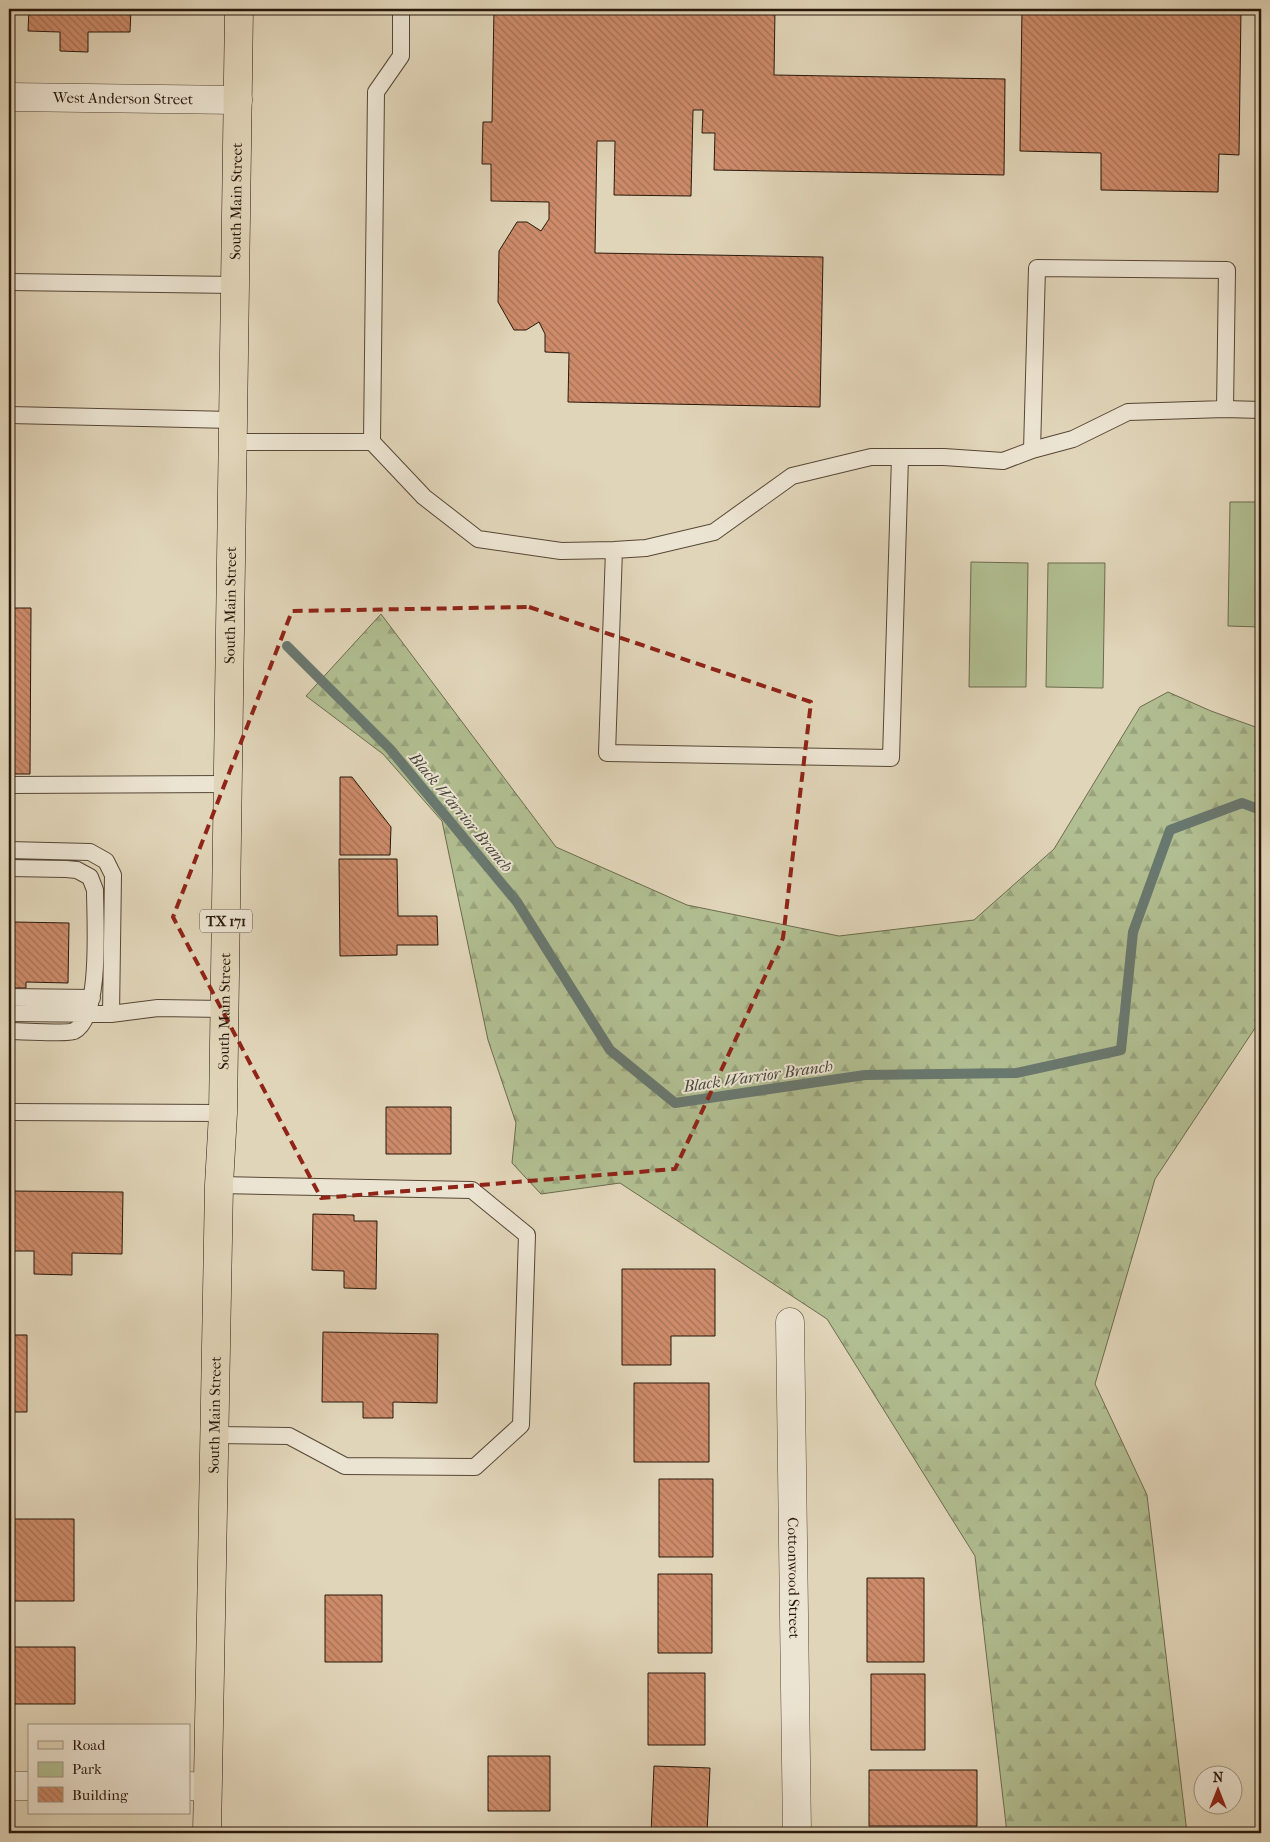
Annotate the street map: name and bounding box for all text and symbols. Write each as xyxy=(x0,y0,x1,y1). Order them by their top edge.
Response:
street label: West Anderson Street xyxy=(52,89,194,108)
street label: South Main Street xyxy=(226,142,246,260)
street label: South Main Street xyxy=(221,546,240,664)
water label: Black Warrior Branch xyxy=(405,747,517,876)
road number: TX 171 xyxy=(200,909,252,932)
street label: South Main Street xyxy=(215,952,234,1070)
water label: Black Warrior Branch xyxy=(681,1056,834,1096)
street label: South Main Street xyxy=(205,1356,225,1474)
street label: Cottonwood Street xyxy=(784,1517,803,1639)
legend xyxy=(28,1724,190,1814)
text: Road xyxy=(72,1736,106,1754)
text: Park xyxy=(72,1760,102,1778)
north arrow xyxy=(1192,1764,1242,1814)
text: N xyxy=(1213,1769,1224,1786)
text: Building xyxy=(72,1786,129,1804)

